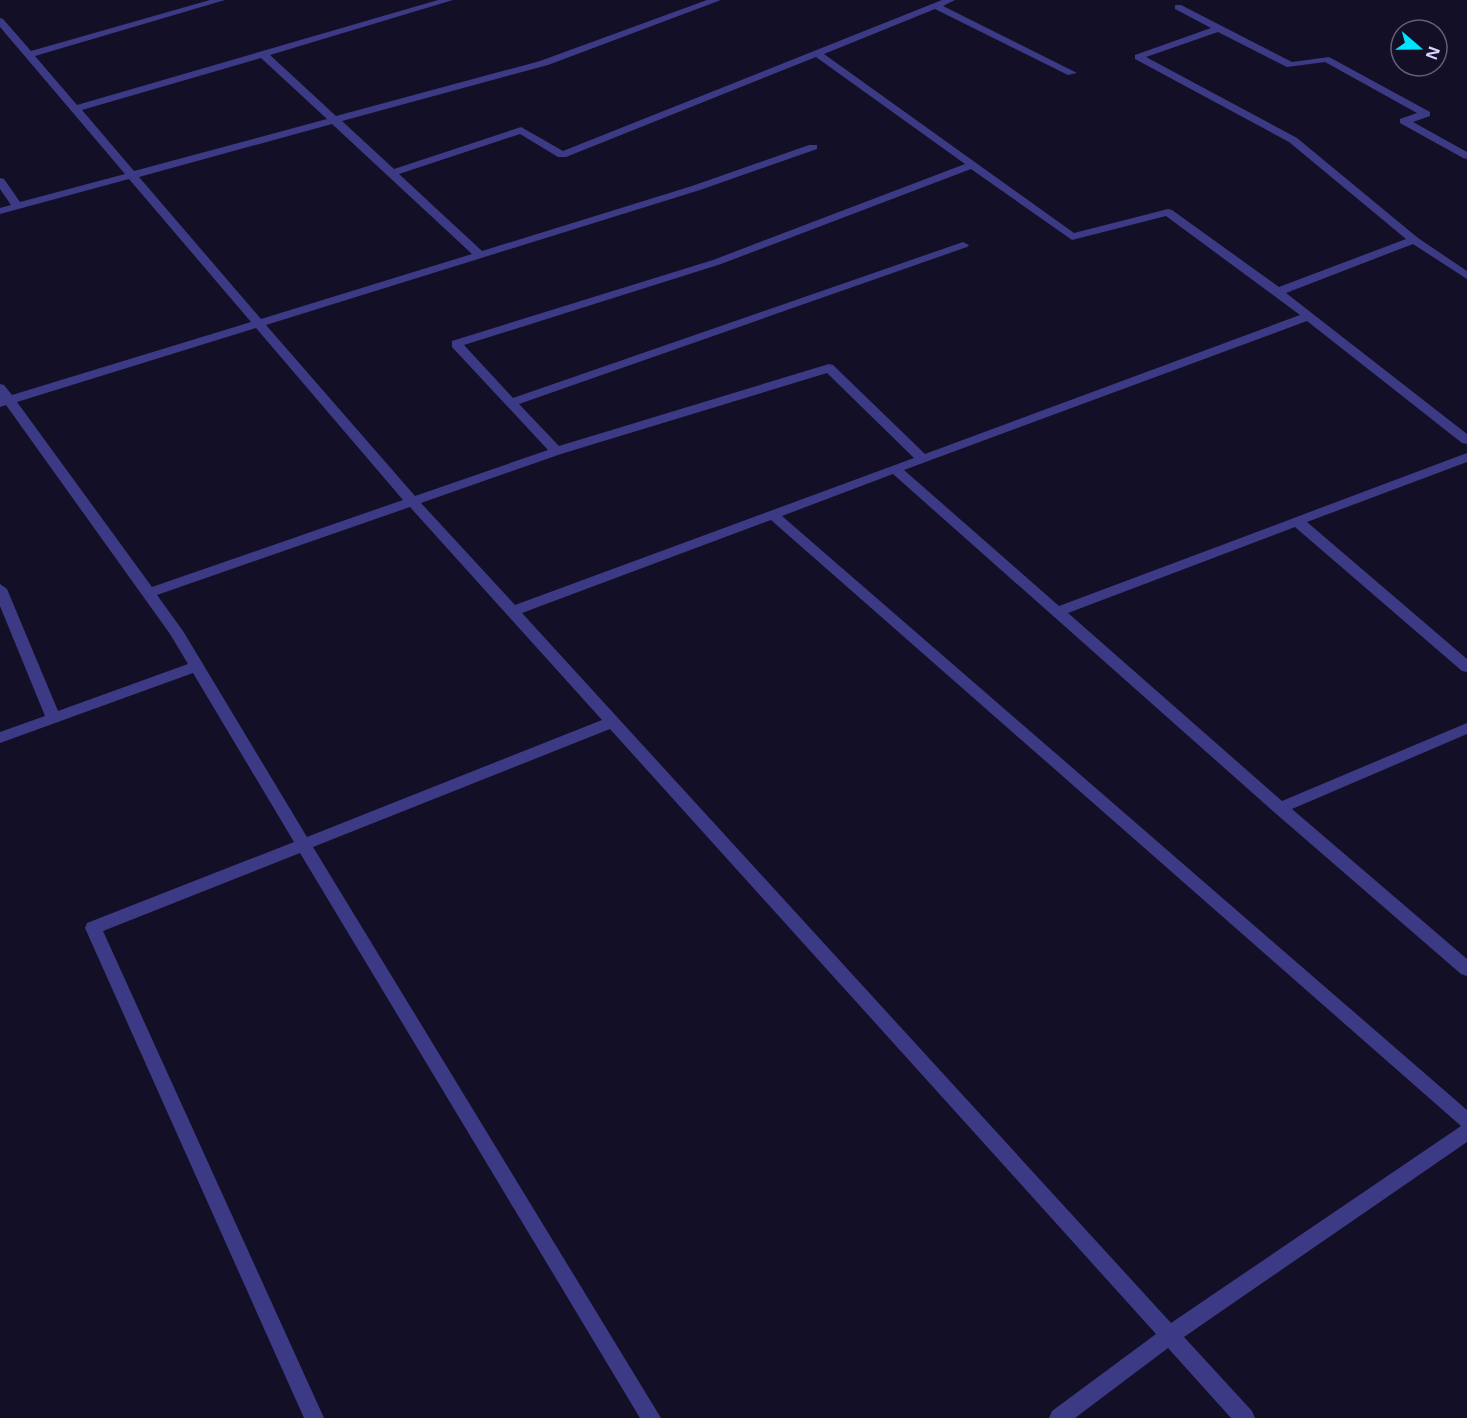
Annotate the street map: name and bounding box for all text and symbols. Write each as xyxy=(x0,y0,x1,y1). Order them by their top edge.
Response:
north arrow xyxy=(1389,18,1449,78)
text: N xyxy=(1421,43,1446,63)

